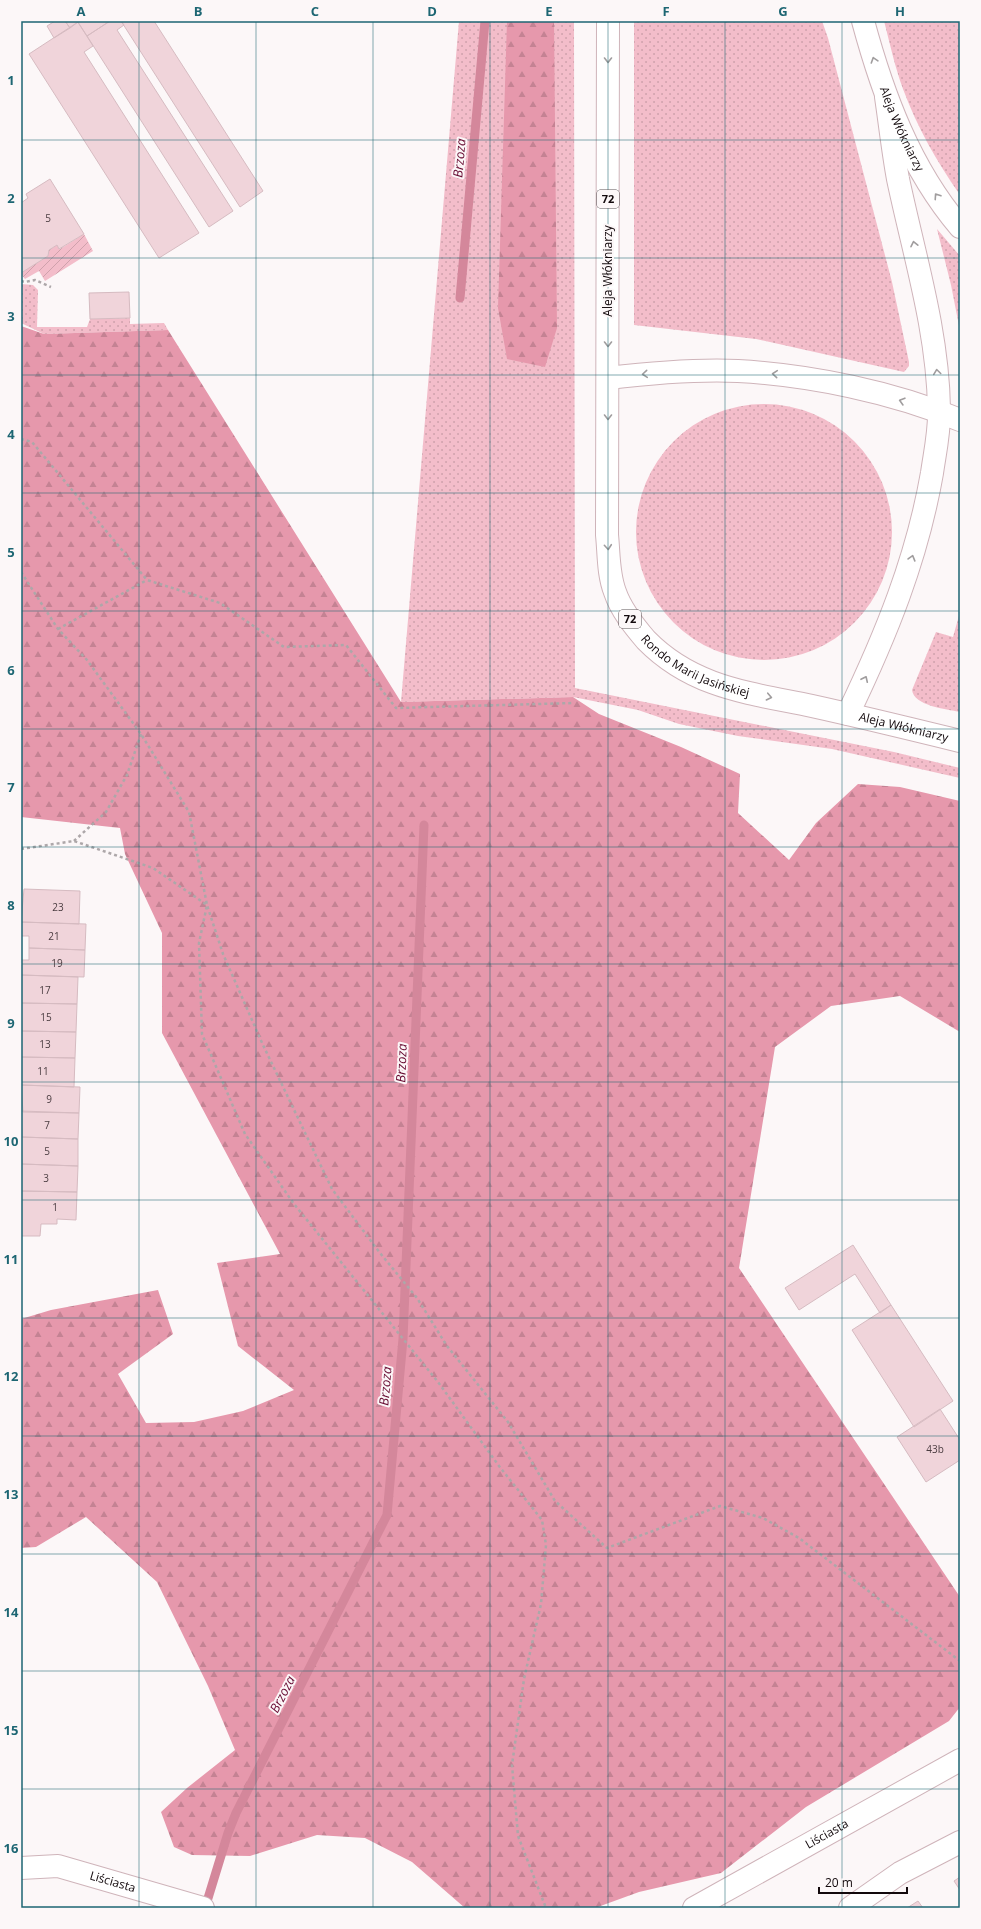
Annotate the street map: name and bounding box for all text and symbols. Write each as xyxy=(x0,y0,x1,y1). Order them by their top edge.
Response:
text: A xyxy=(77,2,86,20)
text: B xyxy=(194,2,203,20)
text: C xyxy=(311,2,319,20)
text: D xyxy=(427,2,437,20)
text: E xyxy=(545,2,553,20)
text: F xyxy=(662,2,670,20)
text: G xyxy=(778,2,788,20)
text: H xyxy=(895,2,905,20)
one-way arrow xyxy=(870,56,879,63)
one-way arrow xyxy=(604,57,612,63)
text: 1 xyxy=(7,71,15,89)
street label: Aleja Włókniarzy xyxy=(876,84,929,175)
water label: Brzoza xyxy=(448,137,470,178)
text: 2 xyxy=(7,189,15,207)
road number: 72 xyxy=(597,190,619,208)
one-way arrow xyxy=(935,193,942,200)
house number: 5 xyxy=(45,211,51,225)
street label: Aleja Włókniarzy xyxy=(599,224,616,317)
one-way arrow xyxy=(910,241,918,248)
text: 3 xyxy=(7,307,15,325)
one-way arrow xyxy=(604,341,612,347)
one-way arrow xyxy=(642,369,648,378)
one-way arrow xyxy=(933,369,942,375)
one-way arrow xyxy=(772,370,778,379)
one-way arrow xyxy=(899,397,906,406)
one-way arrow xyxy=(604,414,612,420)
text: 4 xyxy=(7,425,15,443)
text: 5 xyxy=(7,543,15,561)
one-way arrow xyxy=(603,544,612,550)
one-way arrow xyxy=(907,554,916,561)
road number: 72 xyxy=(619,610,641,628)
street label: Rondo Marii Jasińskiej xyxy=(637,631,751,701)
text: 6 xyxy=(7,661,15,679)
one-way arrow xyxy=(860,675,868,683)
one-way arrow xyxy=(766,693,773,701)
street label: Aleja Włókniarzy xyxy=(857,708,951,746)
text: 7 xyxy=(7,778,15,796)
text: 8 xyxy=(7,896,15,914)
house number: 23 xyxy=(52,900,64,914)
house number: 21 xyxy=(48,929,60,943)
house number: 19 xyxy=(51,956,63,970)
house number: 17 xyxy=(39,983,51,997)
house number: 15 xyxy=(40,1010,52,1024)
text: 9 xyxy=(7,1014,15,1032)
house number: 13 xyxy=(39,1037,51,1051)
water label: Brzoza xyxy=(391,1042,411,1083)
house number: 11 xyxy=(37,1064,49,1078)
house number: 9 xyxy=(46,1092,52,1106)
house number: 7 xyxy=(44,1118,50,1132)
text: 10 xyxy=(4,1132,18,1150)
house number: 5 xyxy=(44,1144,50,1158)
house number: 3 xyxy=(43,1171,49,1185)
house number: 1 xyxy=(52,1200,58,1214)
text: 11 xyxy=(4,1250,18,1268)
water label: Brzoza xyxy=(374,1365,396,1406)
text: 12 xyxy=(4,1367,19,1385)
house number: 43b xyxy=(926,1442,944,1456)
text: 13 xyxy=(4,1485,18,1503)
text: 14 xyxy=(4,1603,19,1621)
water label: Brzoza xyxy=(265,1672,299,1716)
text: 15 xyxy=(4,1721,18,1739)
street label: Liściasta xyxy=(802,1815,851,1853)
text: 16 xyxy=(4,1839,19,1857)
street label: Liściasta xyxy=(88,1867,138,1896)
scale bar xyxy=(819,1869,907,1895)
text: 20 m xyxy=(825,1874,853,1891)

